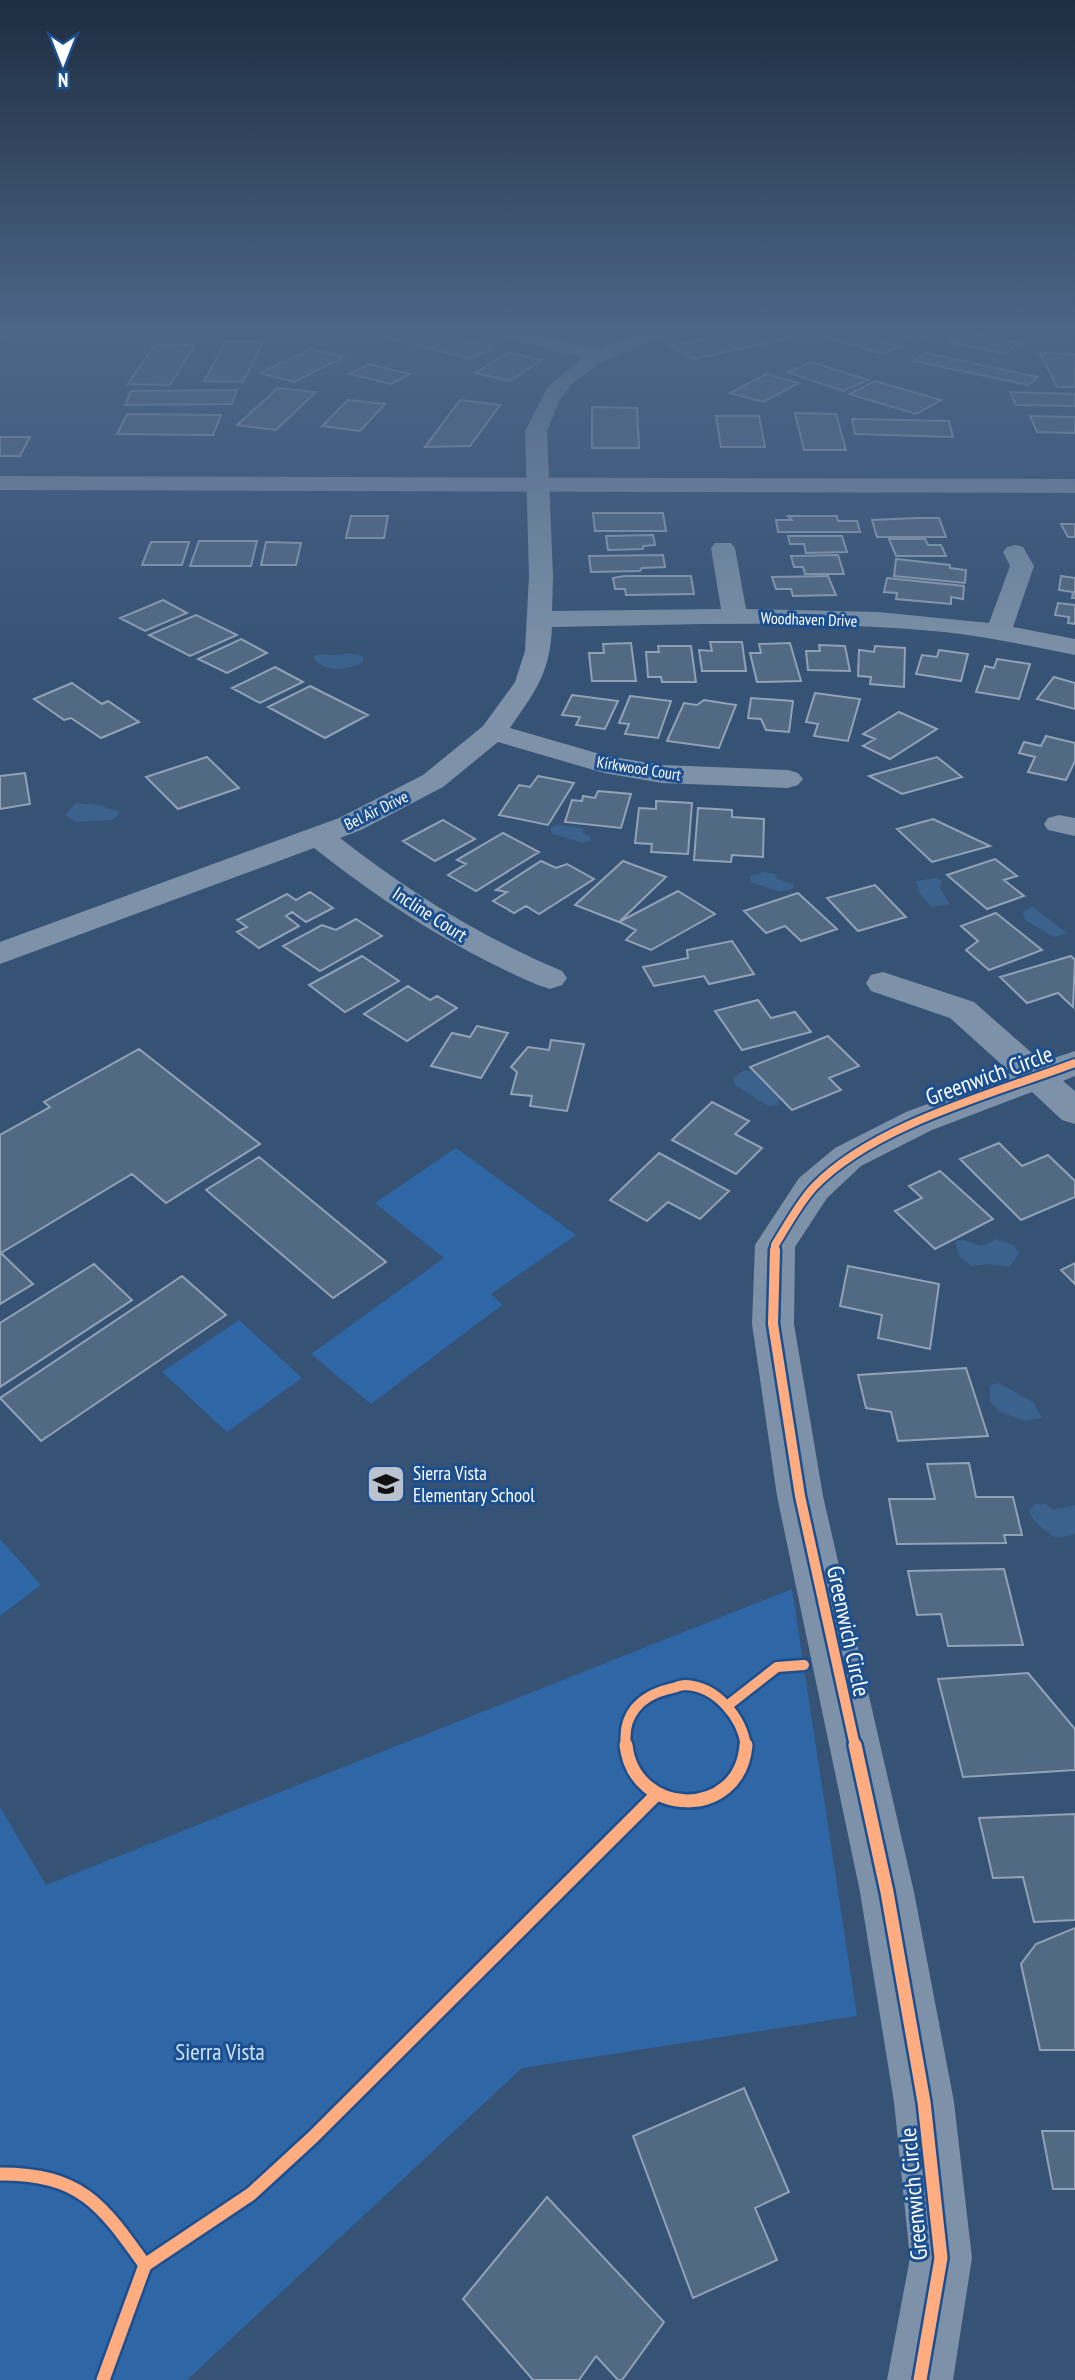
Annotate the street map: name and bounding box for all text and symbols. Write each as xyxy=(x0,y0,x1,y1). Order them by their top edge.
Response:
north arrow xyxy=(28,28,98,98)
text: N xyxy=(58,68,68,92)
street label: Woodhaven Drive xyxy=(760,607,858,631)
street label: Kirkwood Court xyxy=(595,751,683,785)
street label: Bel Air Drive xyxy=(341,786,411,834)
street label: Incline Court xyxy=(388,881,472,947)
street label: Greenwich Circle xyxy=(921,1039,1057,1111)
place label: Sierra Vista Elementary School xyxy=(413,1461,535,1507)
school or university icon: Sierra Vista Elementary School xyxy=(365,1463,407,1505)
street label: Greenwich Circle xyxy=(821,1563,877,1699)
park label: Sierra Vista xyxy=(175,2037,265,2066)
street label: Greenwich Circle xyxy=(893,2126,933,2262)

